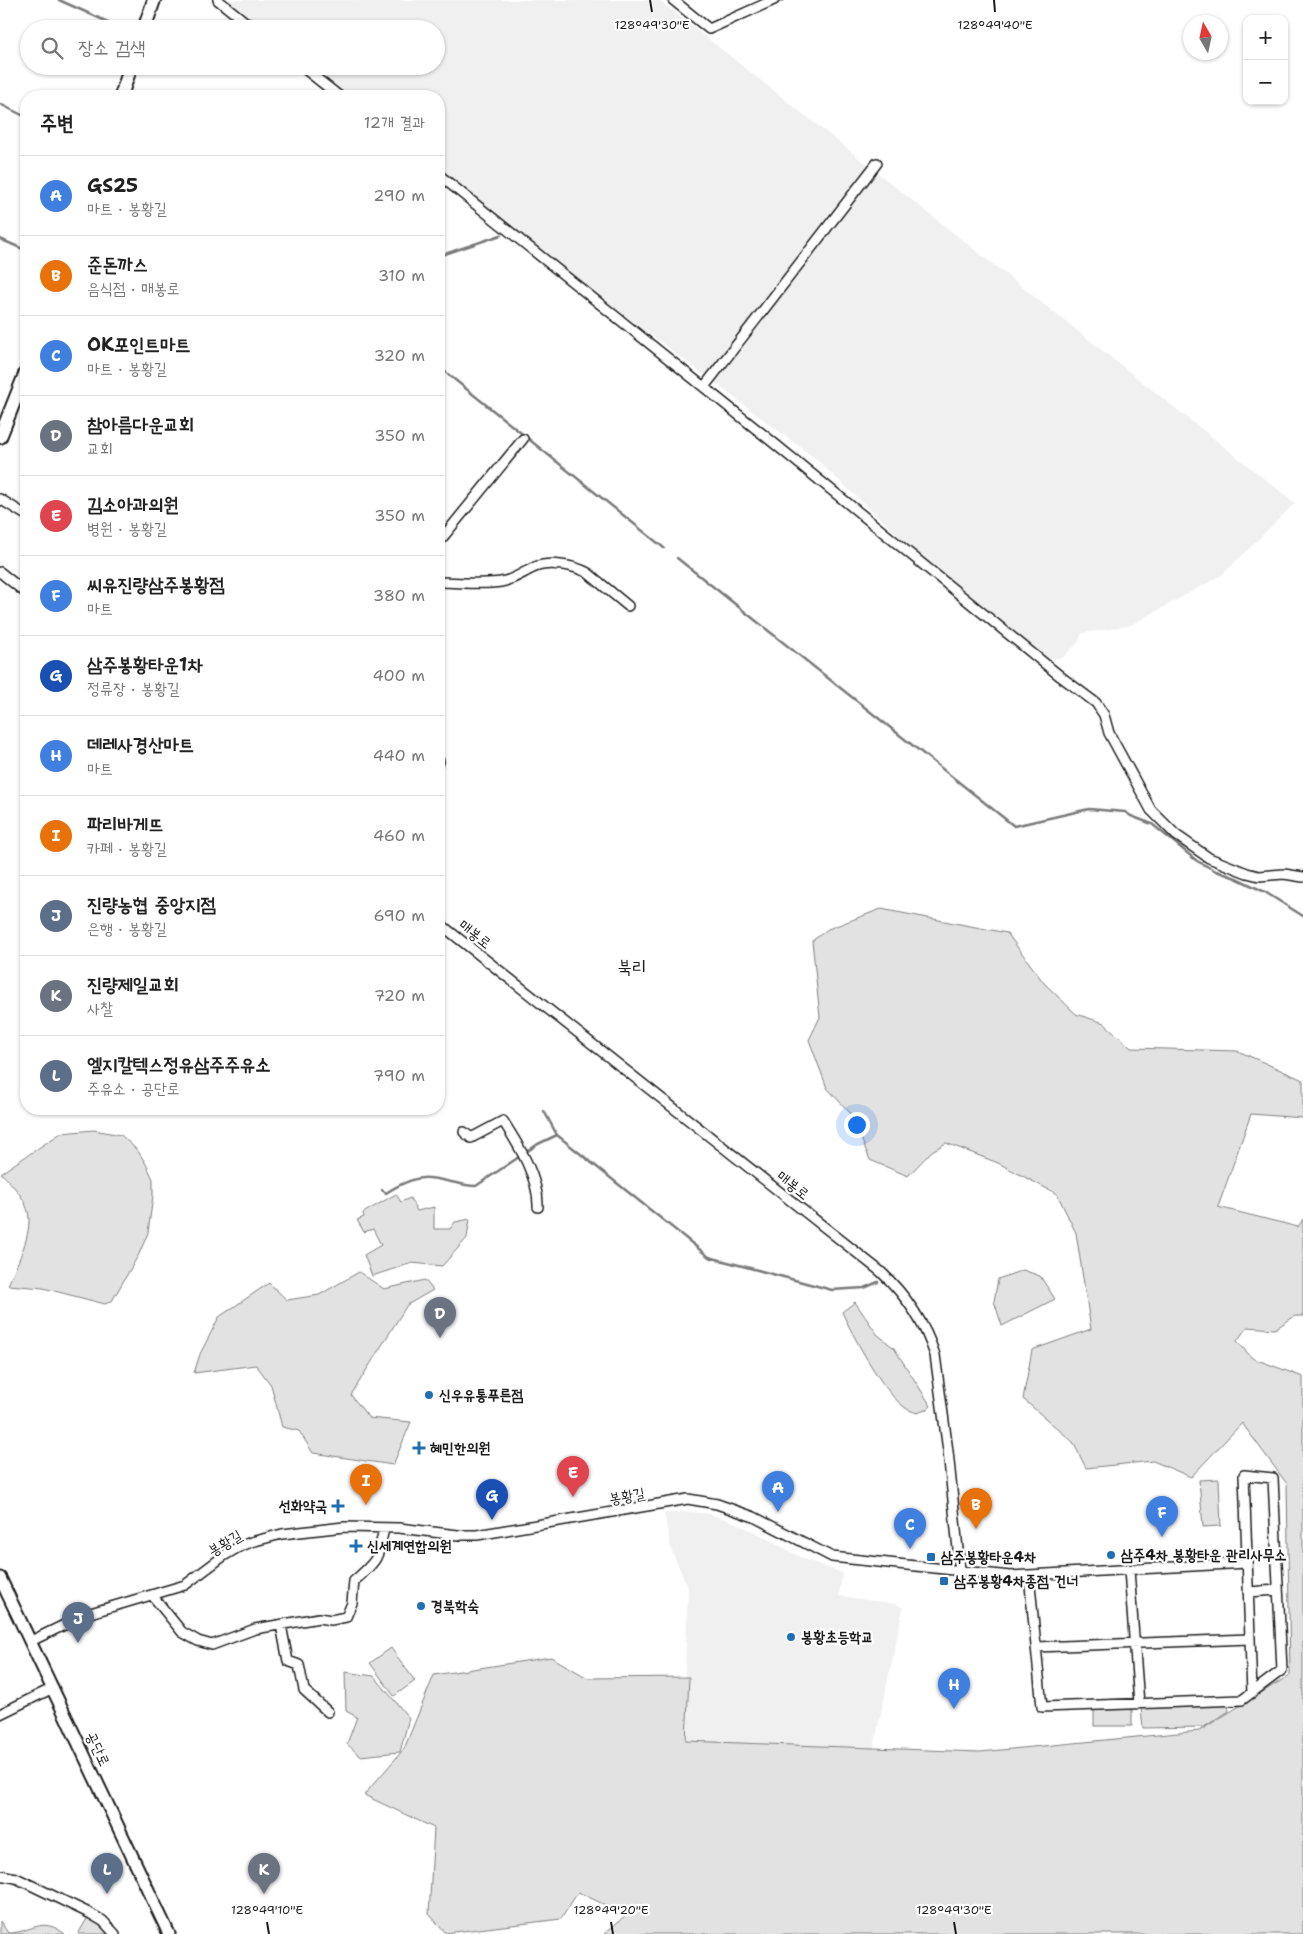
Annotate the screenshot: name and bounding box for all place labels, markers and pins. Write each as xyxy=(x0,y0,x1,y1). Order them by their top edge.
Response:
pin: D xyxy=(424,1297,456,1338)
place label: 신우유통푸른점 xyxy=(439,1385,524,1405)
marker: 신우유통푸른점 xyxy=(423,1389,435,1401)
place label: 혜민한의원 xyxy=(430,1438,490,1458)
marker: 혜민한의원 xyxy=(412,1441,426,1455)
pin: E xyxy=(557,1456,589,1497)
pin: I xyxy=(350,1464,382,1505)
pin: A xyxy=(762,1471,794,1512)
pin: G xyxy=(476,1479,508,1520)
pin: B xyxy=(960,1488,992,1529)
place label: 선화약국 xyxy=(279,1496,327,1516)
pin: F xyxy=(1146,1496,1178,1537)
marker: 선화약국 xyxy=(331,1499,345,1513)
pin: C xyxy=(894,1508,926,1549)
place label: 신세계연합의원 xyxy=(367,1536,452,1556)
marker: 신세계연합의원 xyxy=(349,1539,363,1553)
place label: 삼주4차 봉황타운 관리사무소 xyxy=(1120,1545,1287,1565)
place label: 삼주봉황타운4차 xyxy=(940,1547,1036,1567)
marker: 삼주4차 봉황타운 관리사무소 xyxy=(1105,1549,1117,1561)
marker: 삼주봉황타운4차 xyxy=(925,1551,937,1563)
place label: 삼주봉황4차종점 건너 xyxy=(953,1571,1078,1591)
marker: 삼주봉황4차종점 건너 xyxy=(938,1575,950,1587)
place label: 경북학숙 xyxy=(431,1596,479,1616)
marker: 경북학숙 xyxy=(415,1600,427,1612)
pin: J xyxy=(62,1602,94,1643)
place label: 봉황초등학교 xyxy=(801,1627,873,1647)
marker: 봉황초등학교 xyxy=(785,1631,797,1643)
pin: H xyxy=(938,1668,970,1709)
pin: L xyxy=(91,1853,123,1894)
pin: K xyxy=(248,1853,280,1894)

